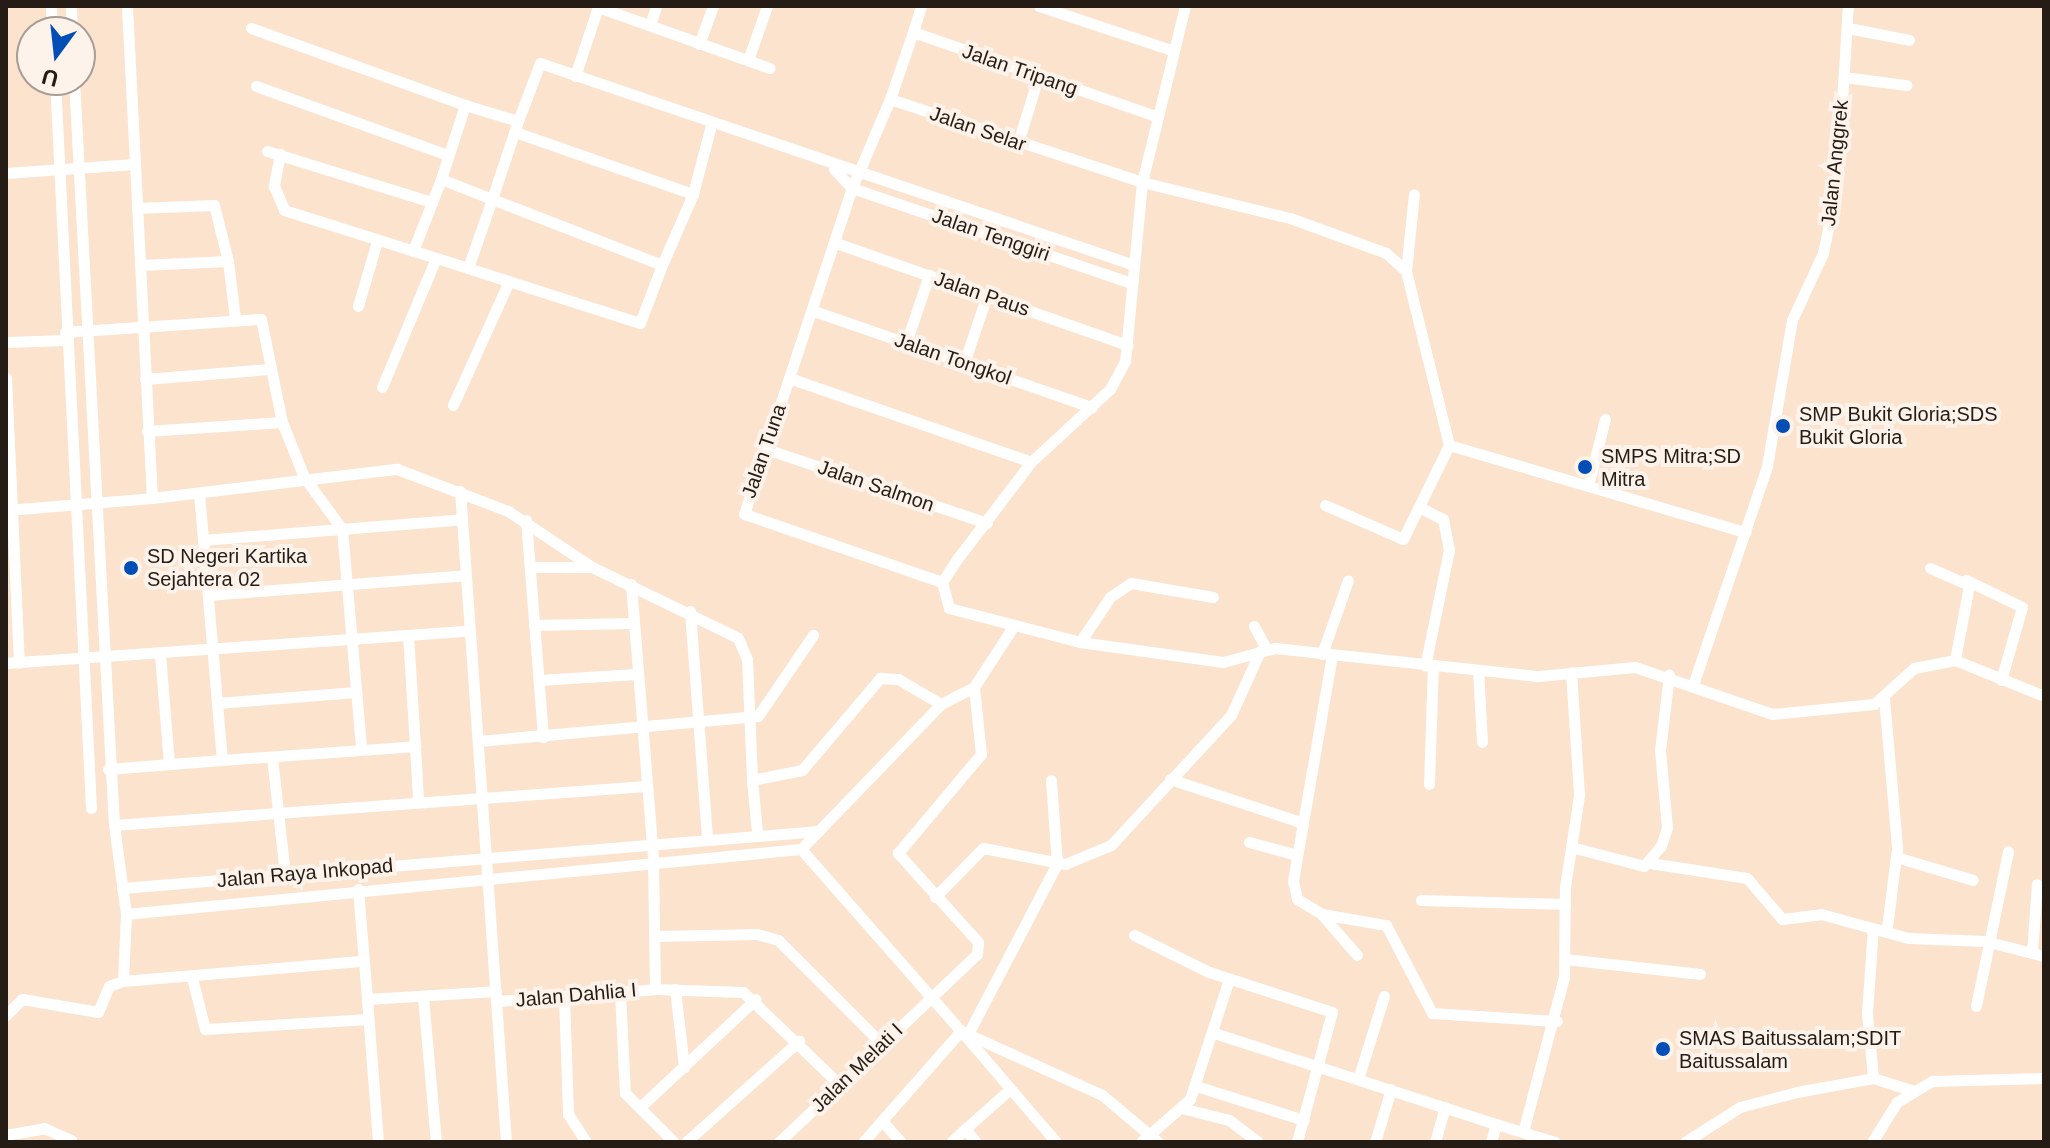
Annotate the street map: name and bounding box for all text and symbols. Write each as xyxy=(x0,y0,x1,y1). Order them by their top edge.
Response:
north arrow xyxy=(16,16,96,96)
street label: Jalan Tripang xyxy=(959,39,1081,101)
text: U xyxy=(39,64,61,92)
street label: Jalan Anggrek xyxy=(1816,98,1854,228)
street label: Jalan Selar xyxy=(927,101,1029,157)
street label: Jalan Tenggiri xyxy=(929,204,1053,266)
street label: Jalan Paus xyxy=(931,267,1033,321)
street label: Jalan Tongkol xyxy=(891,328,1015,390)
street label: Jalan Tuna xyxy=(737,401,791,501)
place label: SMP Bukit Gloria;SDS Bukit Gloria xyxy=(1799,402,1998,449)
marker: SMP Bukit Gloria;SDS Bukit Gloria xyxy=(1774,417,1792,435)
place label: SMPS Mitra;SD Mitra xyxy=(1601,444,1741,491)
street label: Jalan Salmon xyxy=(815,455,937,517)
marker: SMPS Mitra;SD Mitra xyxy=(1576,458,1594,476)
place label: SD Negeri Kartika Sejahtera 02 xyxy=(147,544,307,591)
marker: SD Negeri Kartika Sejahtera 02 xyxy=(122,559,140,577)
street label: Jalan Raya Inkopad xyxy=(216,853,394,893)
street label: Jalan Dahlia I xyxy=(515,978,637,1012)
street label: Jalan Melati I xyxy=(806,1018,908,1118)
place label: SMAS Baitussalam;SDIT Baitussalam xyxy=(1679,1026,1901,1073)
marker: SMAS Baitussalam;SDIT Baitussalam xyxy=(1654,1040,1672,1058)

